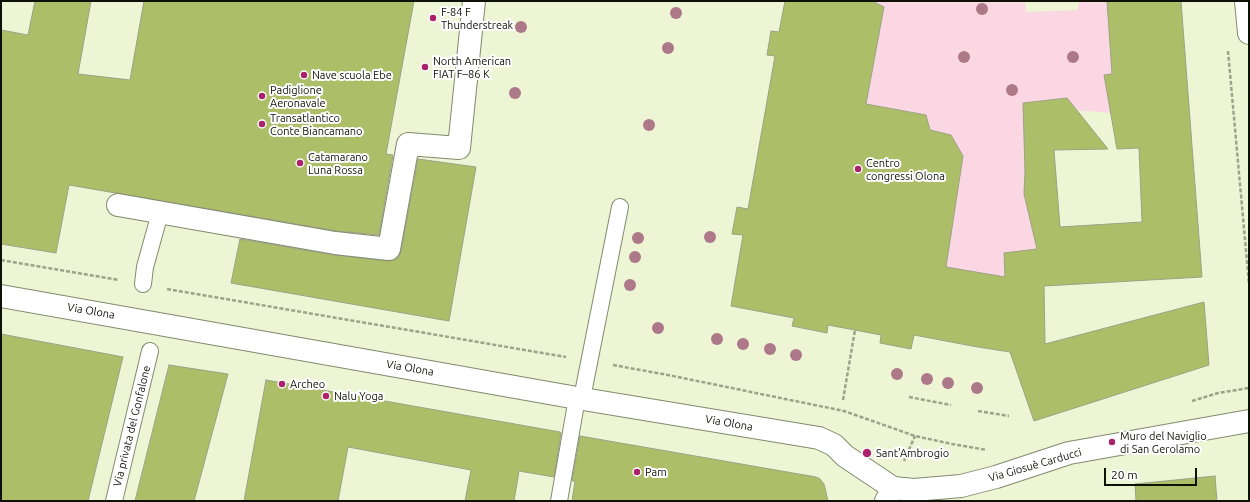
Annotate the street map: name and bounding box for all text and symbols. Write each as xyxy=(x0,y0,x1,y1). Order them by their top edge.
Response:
place label: F-84 F Thunderstreak xyxy=(441,5,513,31)
marker: F-84 F Thunderstreak xyxy=(428,13,438,23)
place label: North American FIAT F–86 K xyxy=(433,54,511,80)
marker: North American FIAT F–86 K xyxy=(420,62,430,72)
place label: Nave scuola Ebe xyxy=(312,68,392,82)
marker: Nave scuola Ebe xyxy=(299,70,309,80)
place label: Padiglione Aeronavale xyxy=(270,83,326,109)
marker: Padiglione Aeronavale xyxy=(257,91,267,101)
place label: Transatlantico Conte Biancamano xyxy=(270,111,363,137)
marker: Transatlantico Conte Biancamano xyxy=(257,119,267,129)
place label: Catamarano Luna Rossa xyxy=(308,150,368,176)
place label: Centro congressi Olona xyxy=(866,156,945,182)
marker: Catamarano Luna Rossa xyxy=(295,158,305,168)
marker: Centro congressi Olona xyxy=(853,164,863,174)
street label: Via Olona xyxy=(66,300,116,322)
street label: Via Olona xyxy=(385,357,435,379)
street label: Via privata del Gonfalone xyxy=(111,364,153,488)
place label: Archeo xyxy=(290,377,325,391)
marker: Archeo xyxy=(277,379,287,389)
place label: Nalu Yoga xyxy=(334,389,383,403)
marker: Nalu Yoga xyxy=(321,391,331,401)
street label: Via Olona xyxy=(704,412,754,434)
place label: Muro del Naviglio di San Gerolamo xyxy=(1120,429,1207,455)
marker: Muro del Naviglio di San Gerolamo xyxy=(1107,437,1117,447)
street label: Via Giosuè Carducci xyxy=(987,445,1083,485)
place label: Sant'Ambrogio xyxy=(876,446,949,460)
marker: Sant'Ambrogio xyxy=(861,447,873,459)
scale bar xyxy=(1106,460,1199,486)
place label: Pam xyxy=(645,465,667,479)
marker: Pam xyxy=(632,467,642,477)
text: 20 m xyxy=(1111,468,1138,481)

